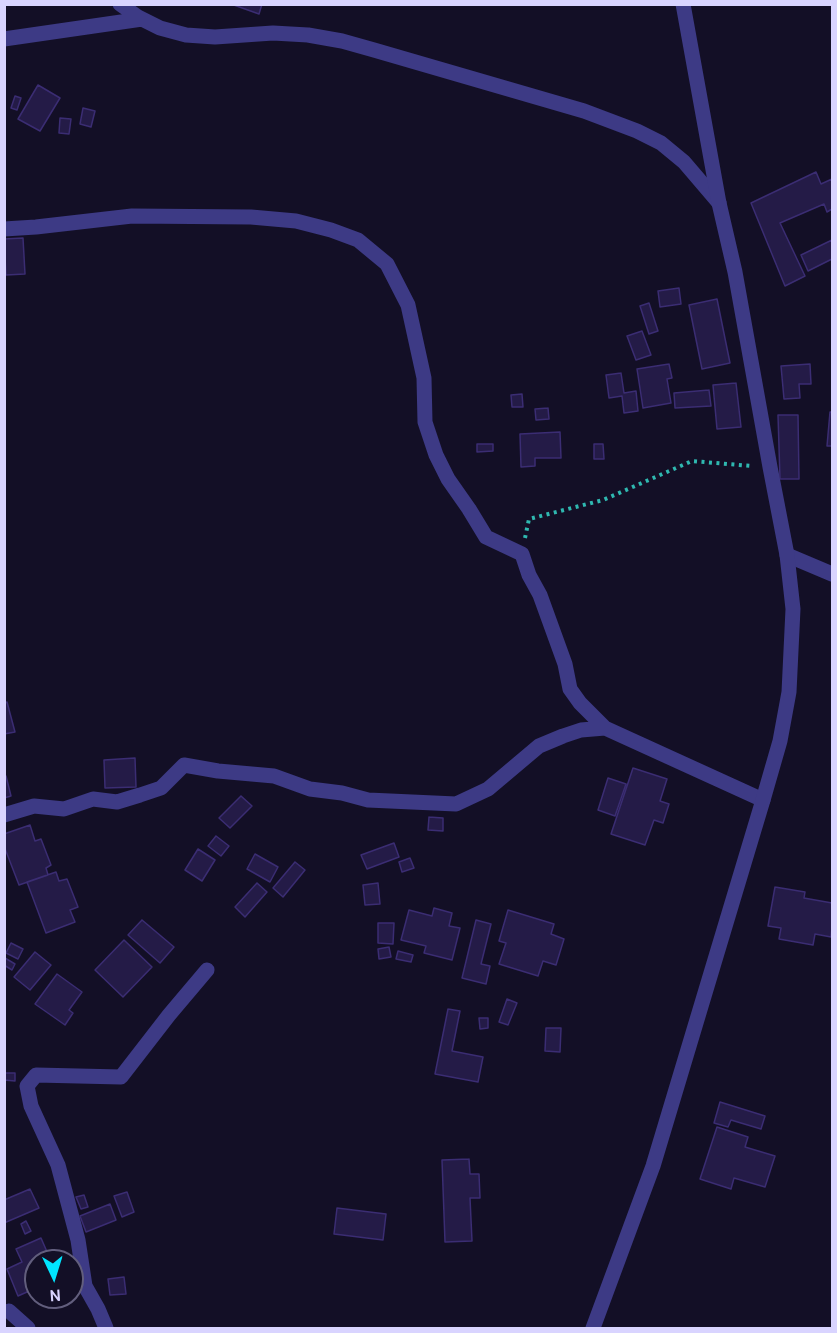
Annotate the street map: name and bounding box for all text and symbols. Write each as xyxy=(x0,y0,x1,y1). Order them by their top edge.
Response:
north arrow xyxy=(24,1249,84,1309)
text: N xyxy=(49,1286,61,1305)

